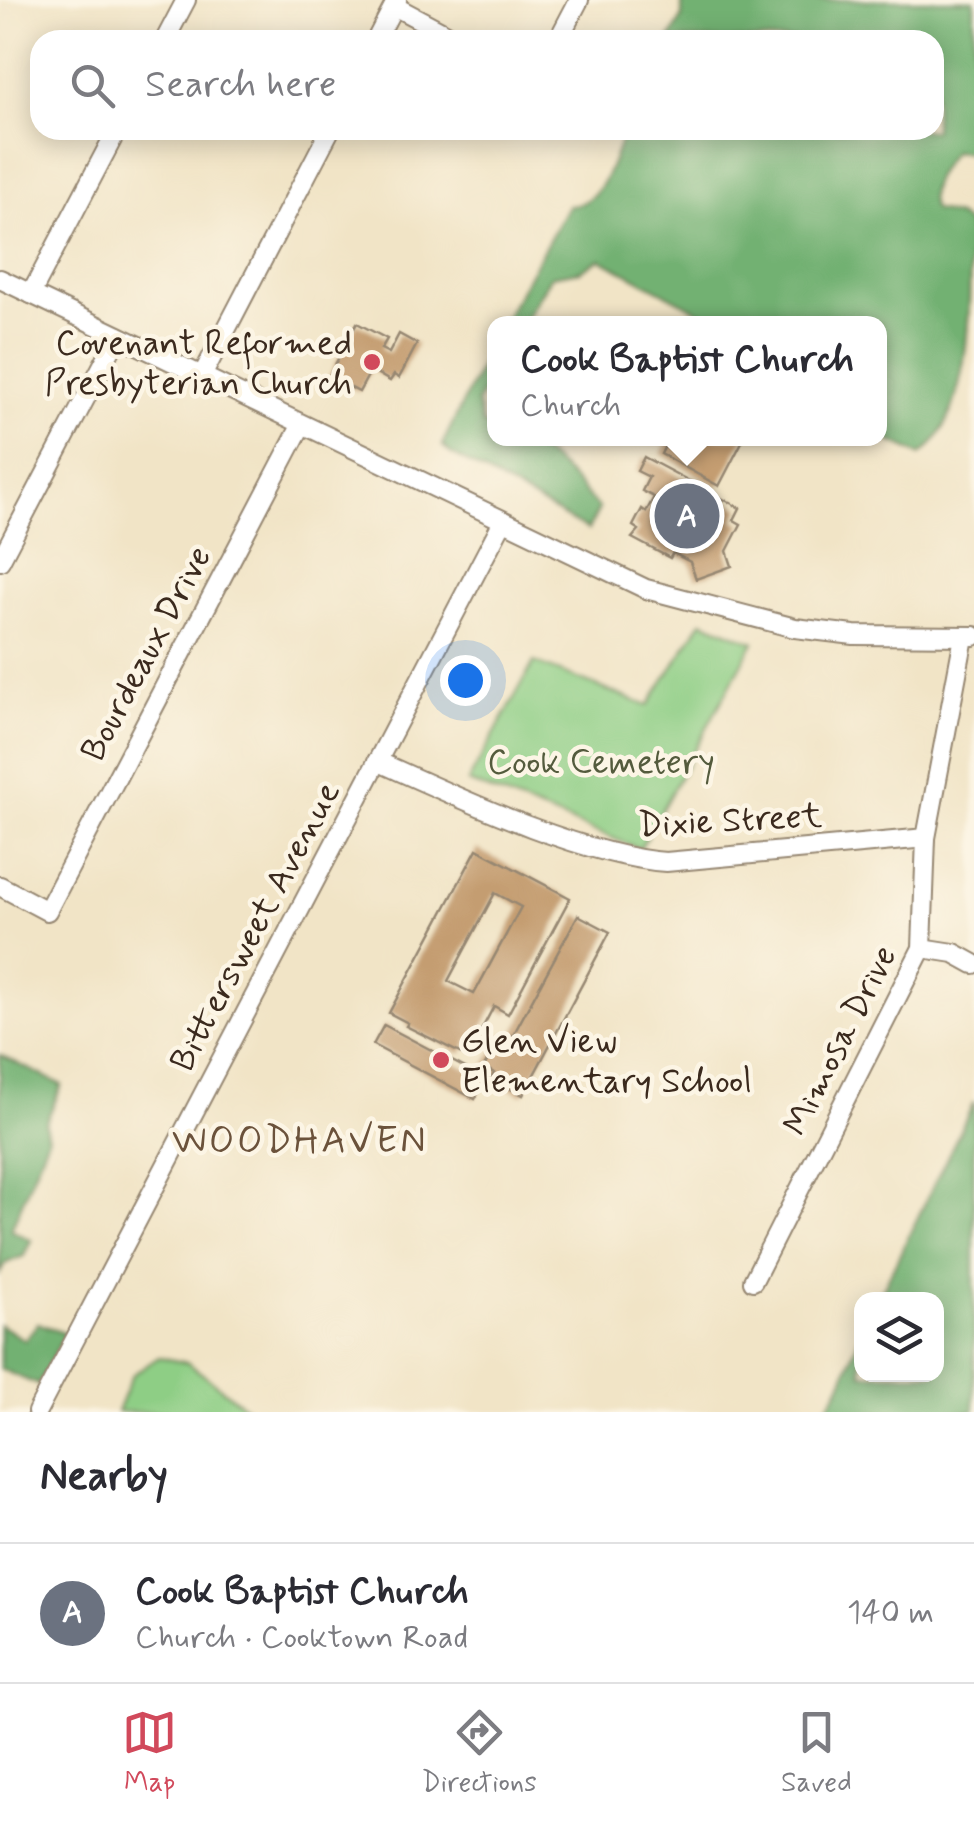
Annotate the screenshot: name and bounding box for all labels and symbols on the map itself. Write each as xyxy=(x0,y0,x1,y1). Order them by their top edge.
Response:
place label: Covenant Reformed Presbyterian Church xyxy=(45,321,352,407)
marker: Covenant Reformed Presbyterian Church xyxy=(361,351,383,373)
pin: A xyxy=(654,478,720,554)
street label: Bourdeaux Drive xyxy=(71,538,223,770)
your location xyxy=(440,655,491,706)
park label: Cook Cemetery xyxy=(487,740,715,786)
street label: Bittersweet Avenue xyxy=(160,774,352,1080)
street label: Dixie Street xyxy=(637,793,824,849)
street label: Mimosa Drive xyxy=(773,938,908,1144)
place label: Glen View Elementary School xyxy=(461,1019,752,1105)
marker: Glen View Elementary School xyxy=(430,1049,452,1071)
district label: WOODHAVEN xyxy=(172,1117,428,1166)

